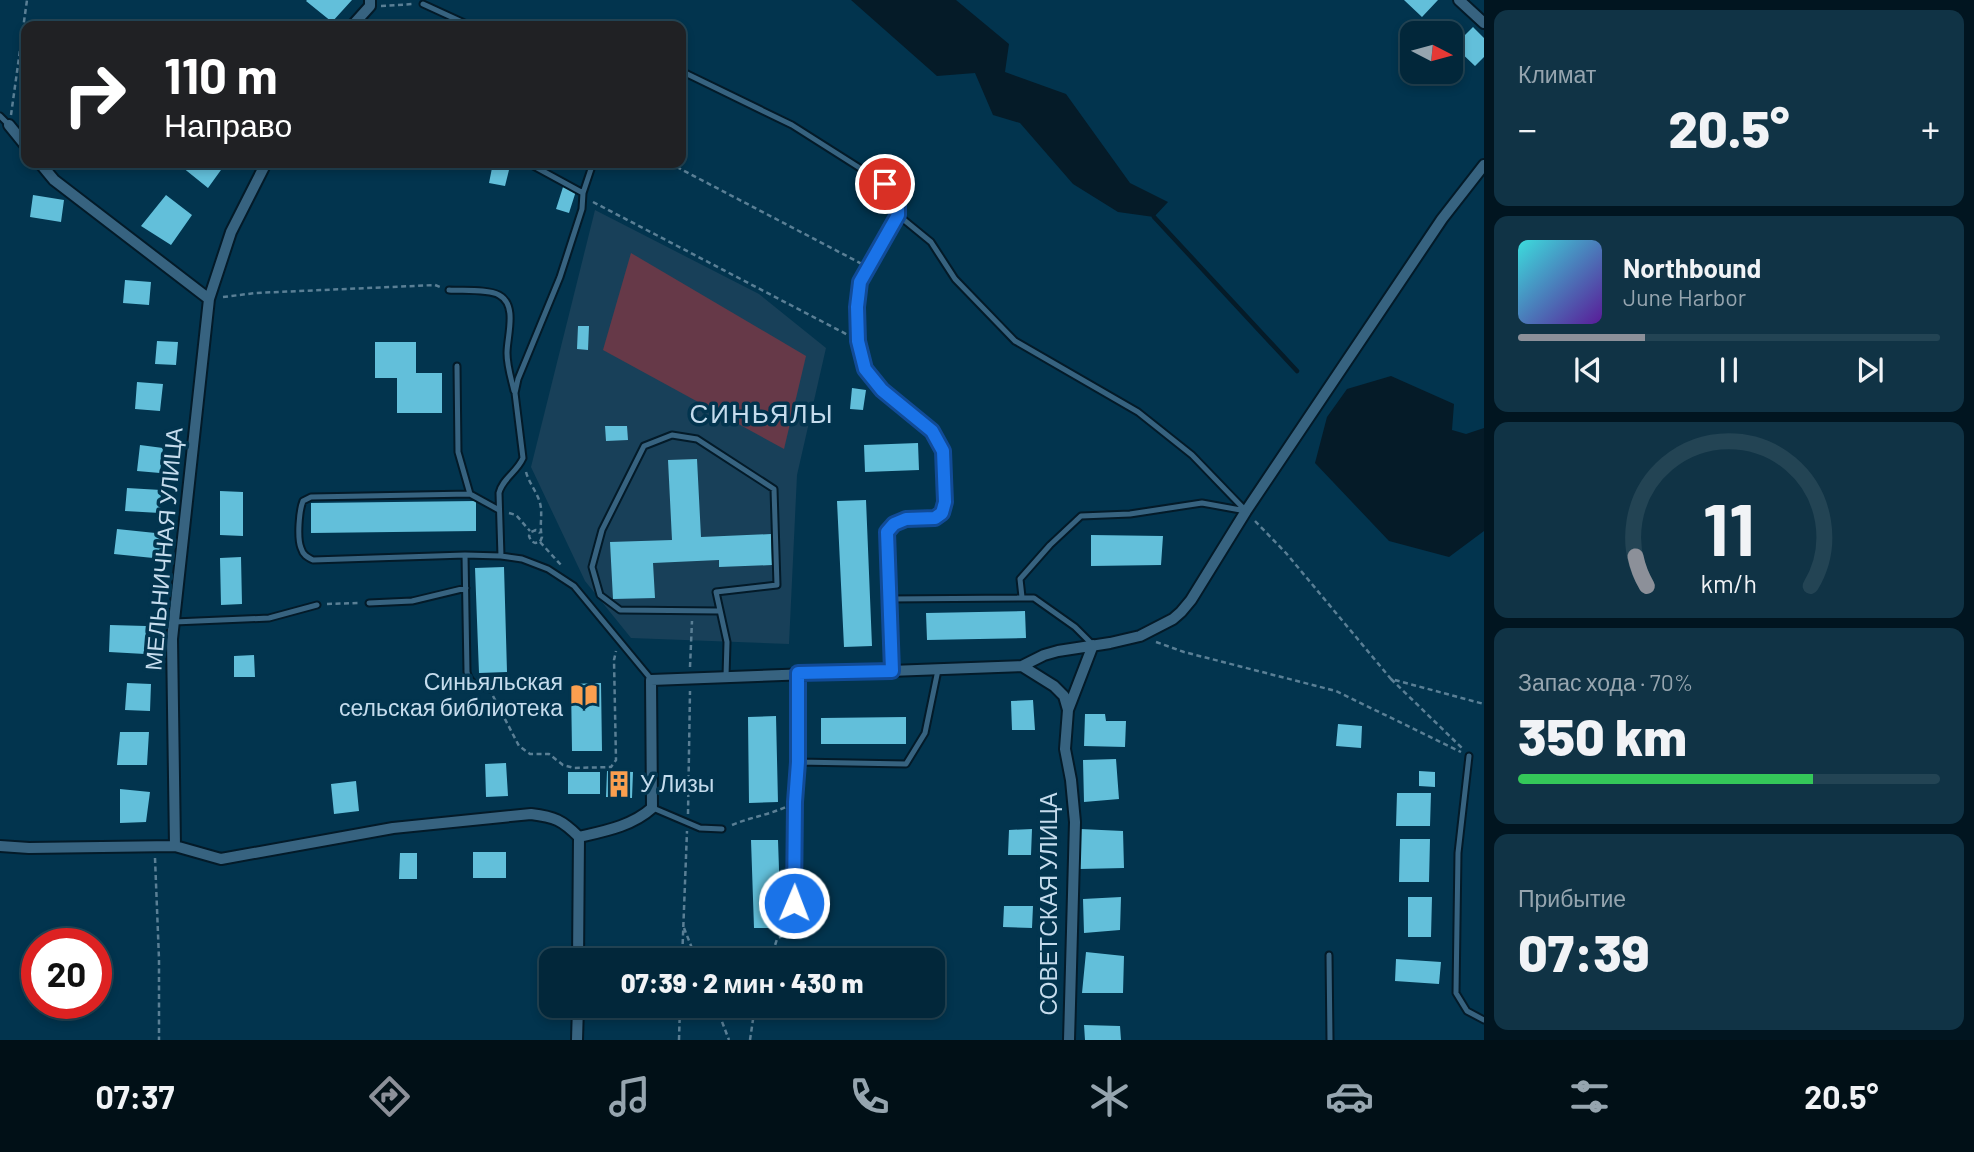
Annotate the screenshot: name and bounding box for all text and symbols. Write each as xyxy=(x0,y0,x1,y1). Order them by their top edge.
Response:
north arrow xyxy=(1400,21,1463,84)
map controls xyxy=(1400,21,1463,84)
text: 110 m xyxy=(164,45,278,104)
icon: right xyxy=(49,49,140,140)
text: Климат xyxy=(1518,60,1596,88)
text: 20.5° xyxy=(1668,96,1790,158)
text: Направо xyxy=(164,105,292,143)
text: − xyxy=(1518,105,1537,151)
text: + xyxy=(1921,105,1940,151)
pin xyxy=(855,154,915,214)
icon: arrive xyxy=(866,165,904,203)
text: Northbound xyxy=(1623,252,1761,283)
text: June Harbor xyxy=(1623,283,1746,311)
icon: previous xyxy=(1569,351,1607,389)
icon: pause xyxy=(1710,351,1748,389)
icon: next xyxy=(1851,351,1889,389)
district label: СИНЬЯЛЫ xyxy=(690,397,835,428)
street label: МЕЛЬНИЧНАЯ УЛИЦА xyxy=(138,425,188,672)
text: 11 xyxy=(1703,483,1755,571)
text: km/h xyxy=(1701,568,1757,598)
place label: Синьяльская сельская библиотека xyxy=(339,667,563,721)
text: Запас хода · 70% xyxy=(1518,668,1693,696)
library icon: Синьяльская сельская библиотека xyxy=(569,680,599,710)
text: 350 km xyxy=(1518,704,1687,766)
building icon: У Лизы xyxy=(604,769,634,799)
place label: У Лизы xyxy=(640,769,714,797)
street label: СОВЕТСКАЯ УЛИЦА xyxy=(1034,792,1062,1016)
position arrow xyxy=(757,866,831,940)
text: Прибытие xyxy=(1518,884,1626,912)
text: 07:39 xyxy=(1518,920,1650,982)
speed limit sign: 20 xyxy=(21,928,112,1019)
text: 07:39 · 2 мин · 430 m xyxy=(621,967,863,998)
icon: directions xyxy=(365,1072,414,1121)
icon: music xyxy=(605,1072,654,1121)
icon: phone xyxy=(845,1072,894,1121)
icon: climate xyxy=(1085,1072,1134,1121)
icon: car xyxy=(1325,1072,1374,1121)
icon: filters xyxy=(1565,1072,1614,1121)
text: 07:37 xyxy=(95,1077,174,1115)
text: 20.5° xyxy=(1804,1077,1878,1115)

